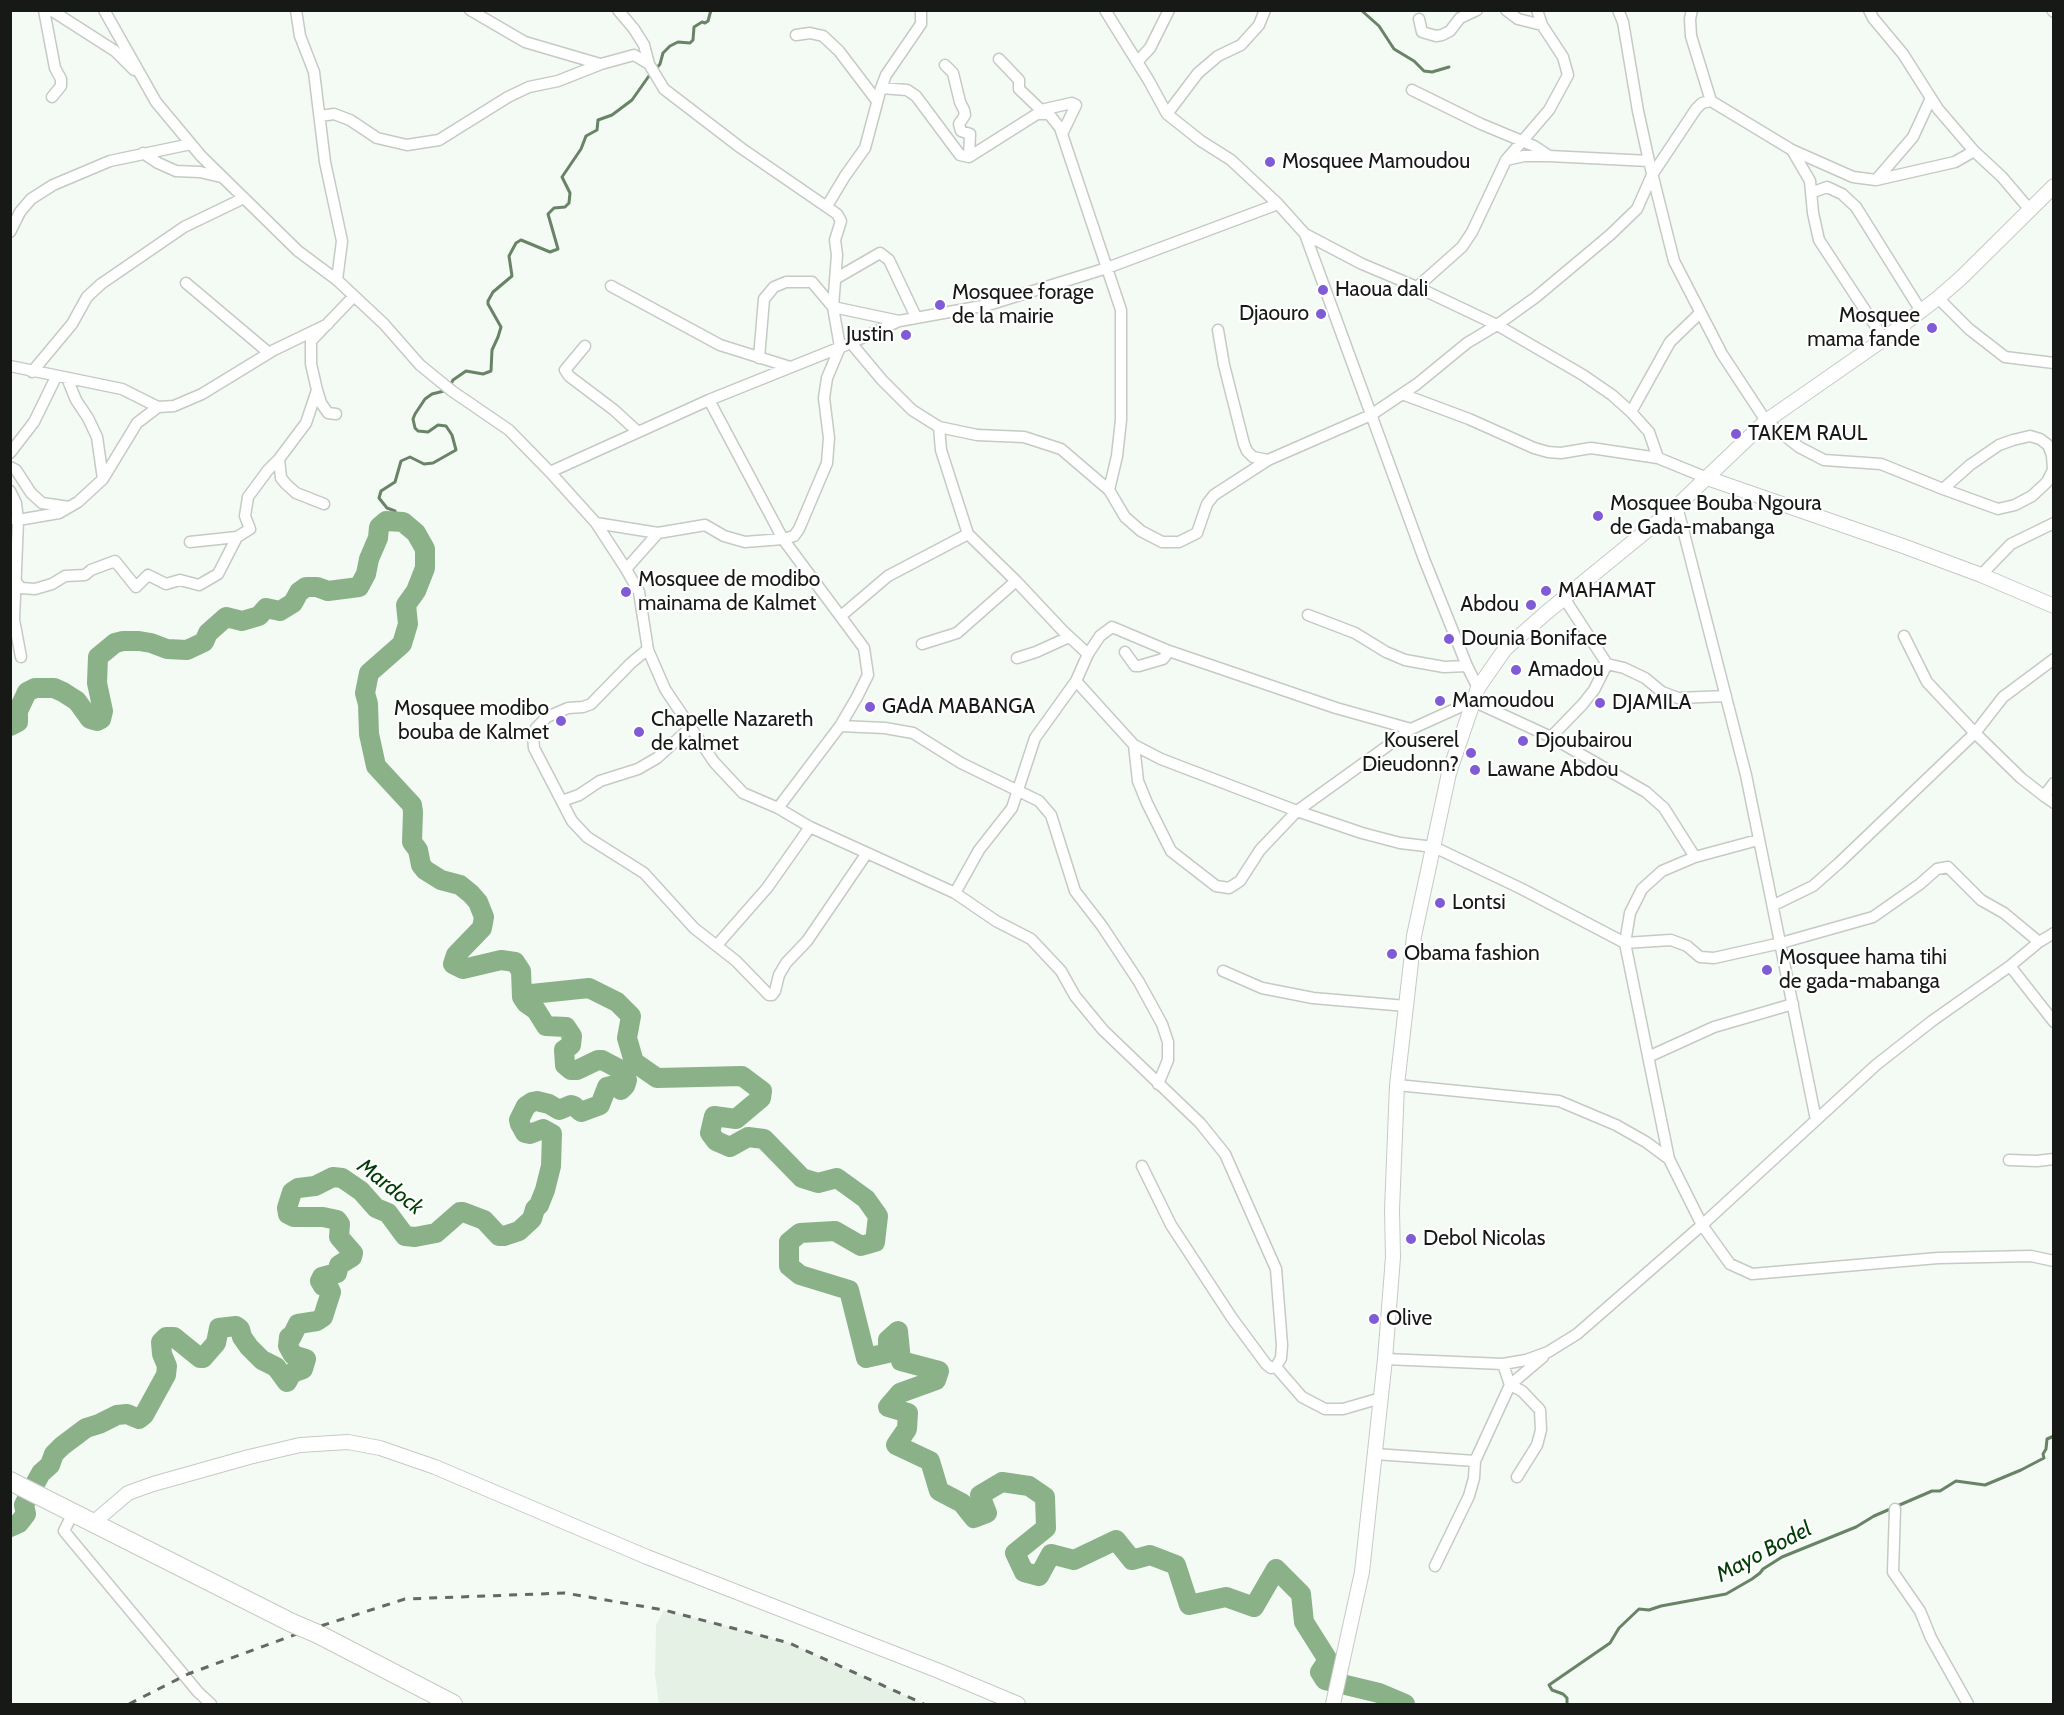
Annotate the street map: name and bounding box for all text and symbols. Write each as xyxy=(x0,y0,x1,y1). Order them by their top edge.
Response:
place label: Mosquee Mamoudou xyxy=(1282,149,1470,175)
marker: Mosquee Mamoudou xyxy=(1263,155,1277,169)
place label: Haoua dali xyxy=(1335,277,1428,303)
place label: Mosquee forage de la mairie xyxy=(952,280,1094,330)
marker: Haoua dali xyxy=(1316,283,1330,297)
marker: Mosquee forage de la mairie xyxy=(933,298,947,312)
place label: Djaouro xyxy=(1239,301,1309,327)
place label: Mosquee mama fande xyxy=(1807,303,1920,353)
marker: Djaouro xyxy=(1314,307,1328,321)
marker: Mosquee mama fande xyxy=(1925,321,1939,335)
place label: Justin xyxy=(846,322,894,348)
marker: Justin xyxy=(899,328,913,342)
place label: TAKEM RAUL xyxy=(1748,421,1867,447)
marker: TAKEM RAUL xyxy=(1729,427,1743,441)
place label: Mosquee Bouba Ngoura de Gada-mabanga xyxy=(1610,491,1822,541)
marker: Mosquee Bouba Ngoura de Gada-mabanga xyxy=(1591,509,1605,523)
place label: Mosquee de modibo mainama de Kalmet xyxy=(638,567,820,617)
place label: MAHAMAT xyxy=(1558,578,1656,604)
marker: MAHAMAT xyxy=(1539,584,1553,598)
marker: Mosquee de modibo mainama de Kalmet xyxy=(619,585,633,599)
place label: Abdou xyxy=(1460,592,1519,618)
marker: Abdou xyxy=(1524,598,1538,612)
place label: Dounia Boniface xyxy=(1461,626,1607,652)
marker: Dounia Boniface xyxy=(1442,632,1456,646)
place label: Amadou xyxy=(1528,657,1604,683)
marker: Amadou xyxy=(1509,663,1523,677)
place label: Mamoudou xyxy=(1452,688,1554,714)
place label: DJAMILA xyxy=(1612,690,1691,716)
place label: GAdA MABANGA xyxy=(882,694,1035,720)
marker: Mamoudou xyxy=(1433,694,1447,708)
place label: Mosquee modibo bouba de Kalmet xyxy=(394,696,549,746)
marker: DJAMILA xyxy=(1593,696,1607,710)
marker: GAdA MABANGA xyxy=(863,700,877,714)
place label: Chapelle Nazareth de kalmet xyxy=(651,707,813,757)
marker: Mosquee modibo bouba de Kalmet xyxy=(554,714,568,728)
marker: Chapelle Nazareth de kalmet xyxy=(632,725,646,739)
place label: Kouserel Dieudonn? xyxy=(1362,728,1459,778)
place label: Djoubairou xyxy=(1535,728,1632,754)
marker: Djoubairou xyxy=(1516,734,1530,748)
marker: Kouserel Dieudonn? xyxy=(1464,746,1478,760)
place label: Lawane Abdou xyxy=(1487,757,1619,783)
marker: Lawane Abdou xyxy=(1468,763,1482,777)
place label: Lontsi xyxy=(1452,890,1506,916)
marker: Lontsi xyxy=(1433,896,1447,910)
place label: Obama fashion xyxy=(1404,941,1540,967)
place label: Mosquee hama tihi de gada-mabanga xyxy=(1779,945,1947,995)
marker: Obama fashion xyxy=(1385,947,1399,961)
marker: Mosquee hama tihi de gada-mabanga xyxy=(1760,963,1774,977)
water label: Mardock xyxy=(352,1153,428,1221)
place label: Debol Nicolas xyxy=(1423,1226,1545,1252)
marker: Debol Nicolas xyxy=(1404,1232,1418,1246)
place label: Olive xyxy=(1386,1306,1432,1332)
marker: Olive xyxy=(1367,1312,1381,1326)
water label: Mayo Bodel xyxy=(1712,1516,1816,1588)

